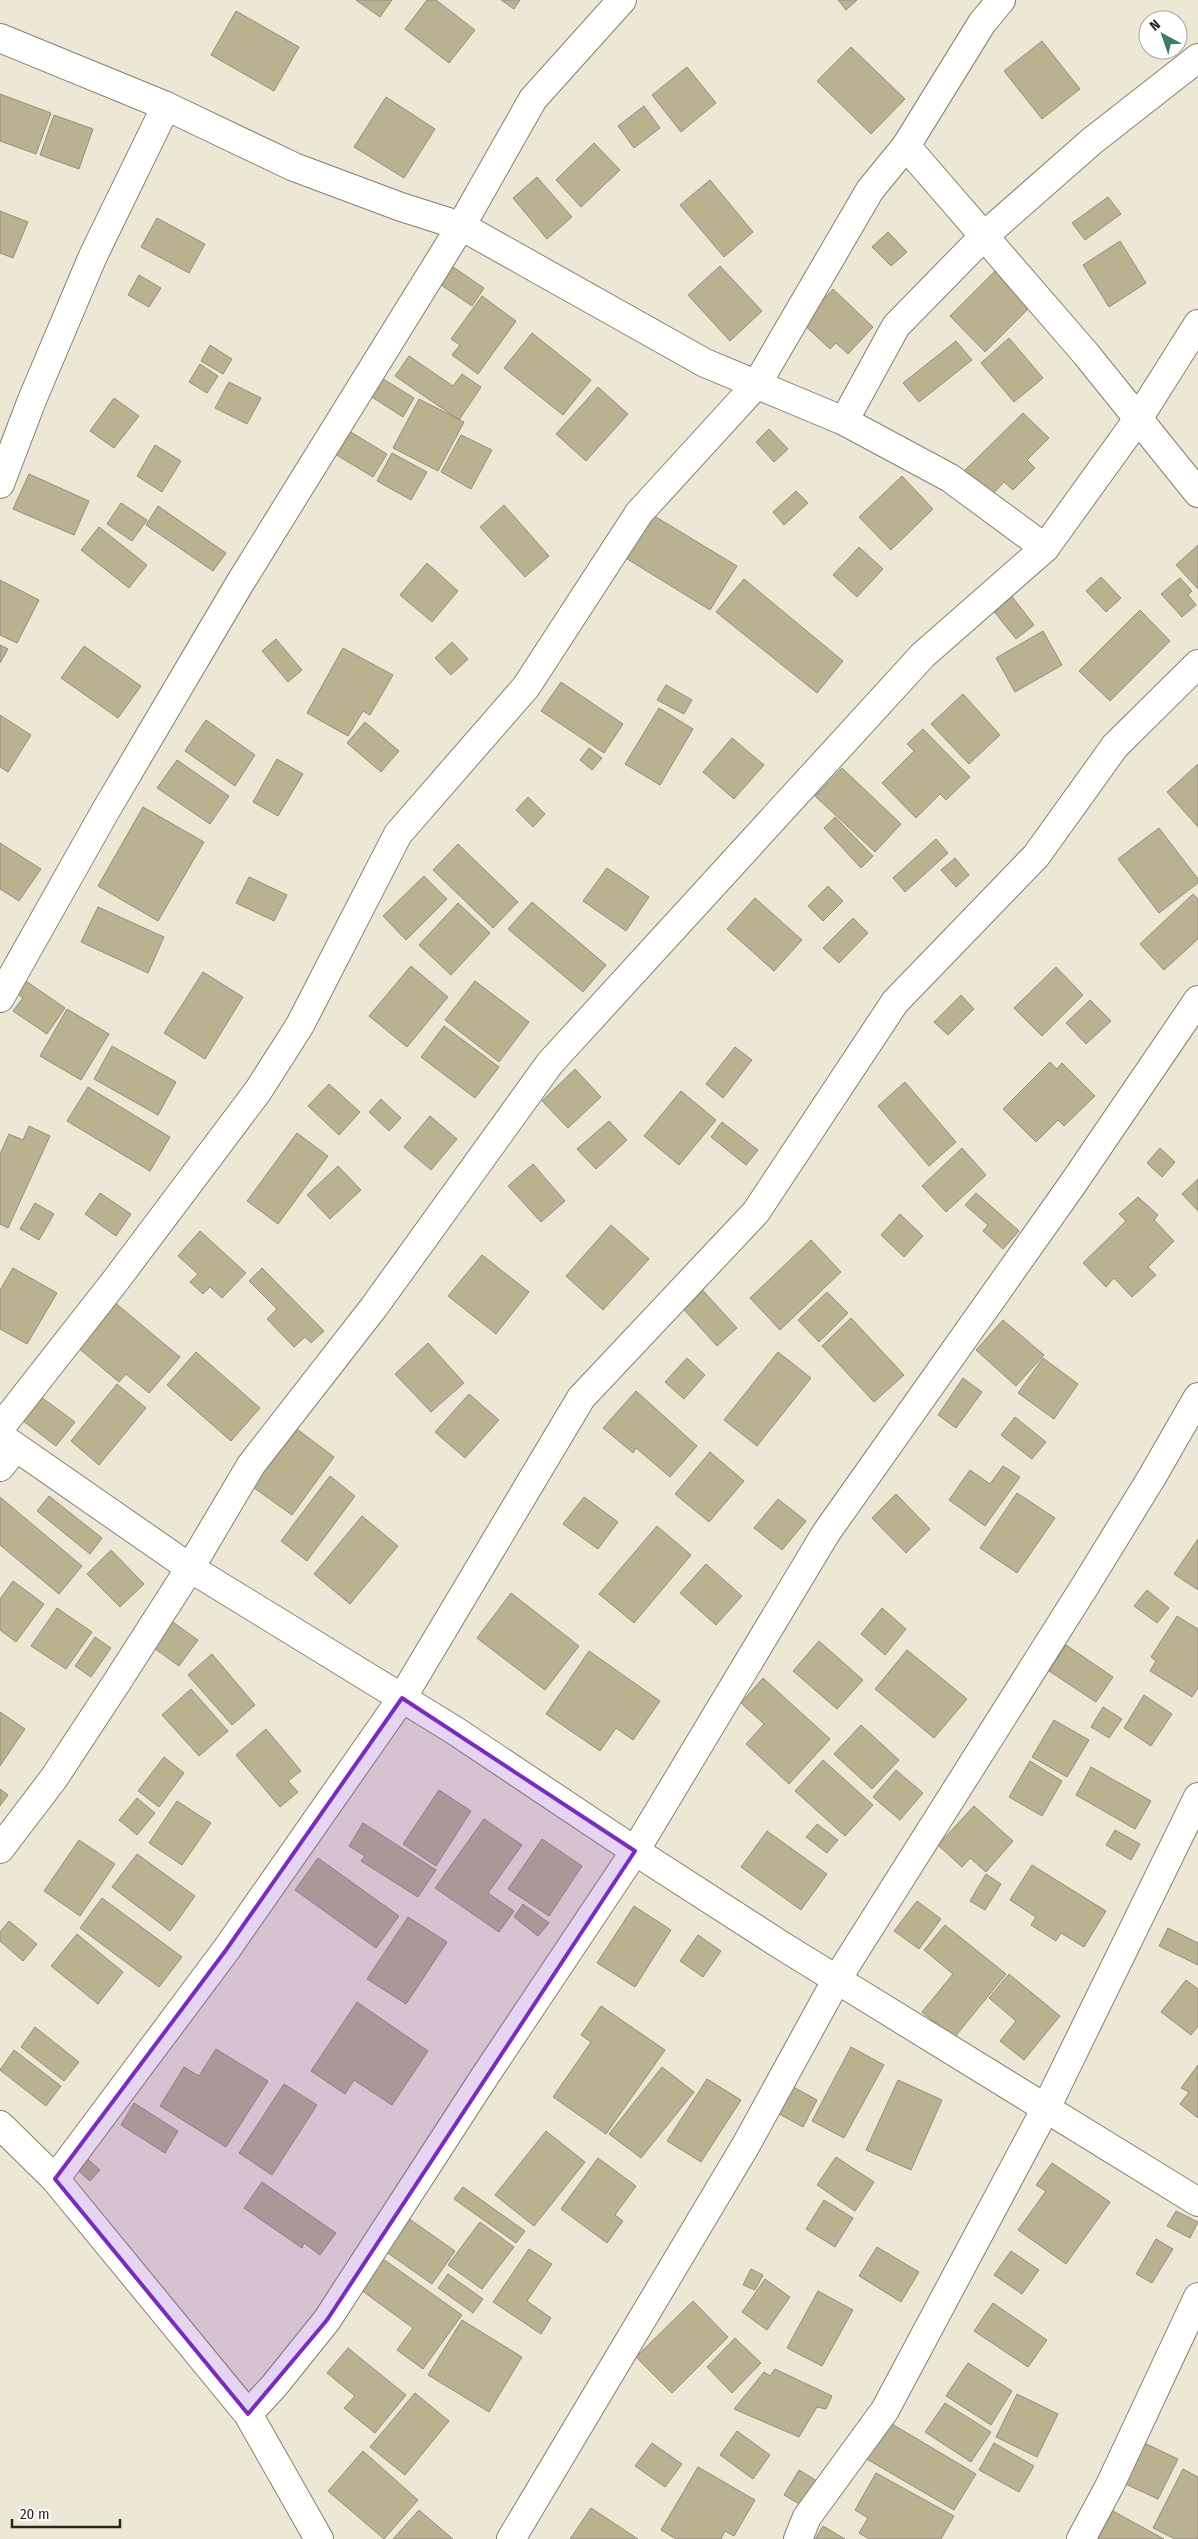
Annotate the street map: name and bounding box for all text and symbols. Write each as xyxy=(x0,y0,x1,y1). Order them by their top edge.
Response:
north arrow xyxy=(1138,10,1188,60)
text: N xyxy=(1146,16,1164,35)
scale bar xyxy=(12,2496,120,2528)
text: 20 m xyxy=(20,2505,50,2523)

